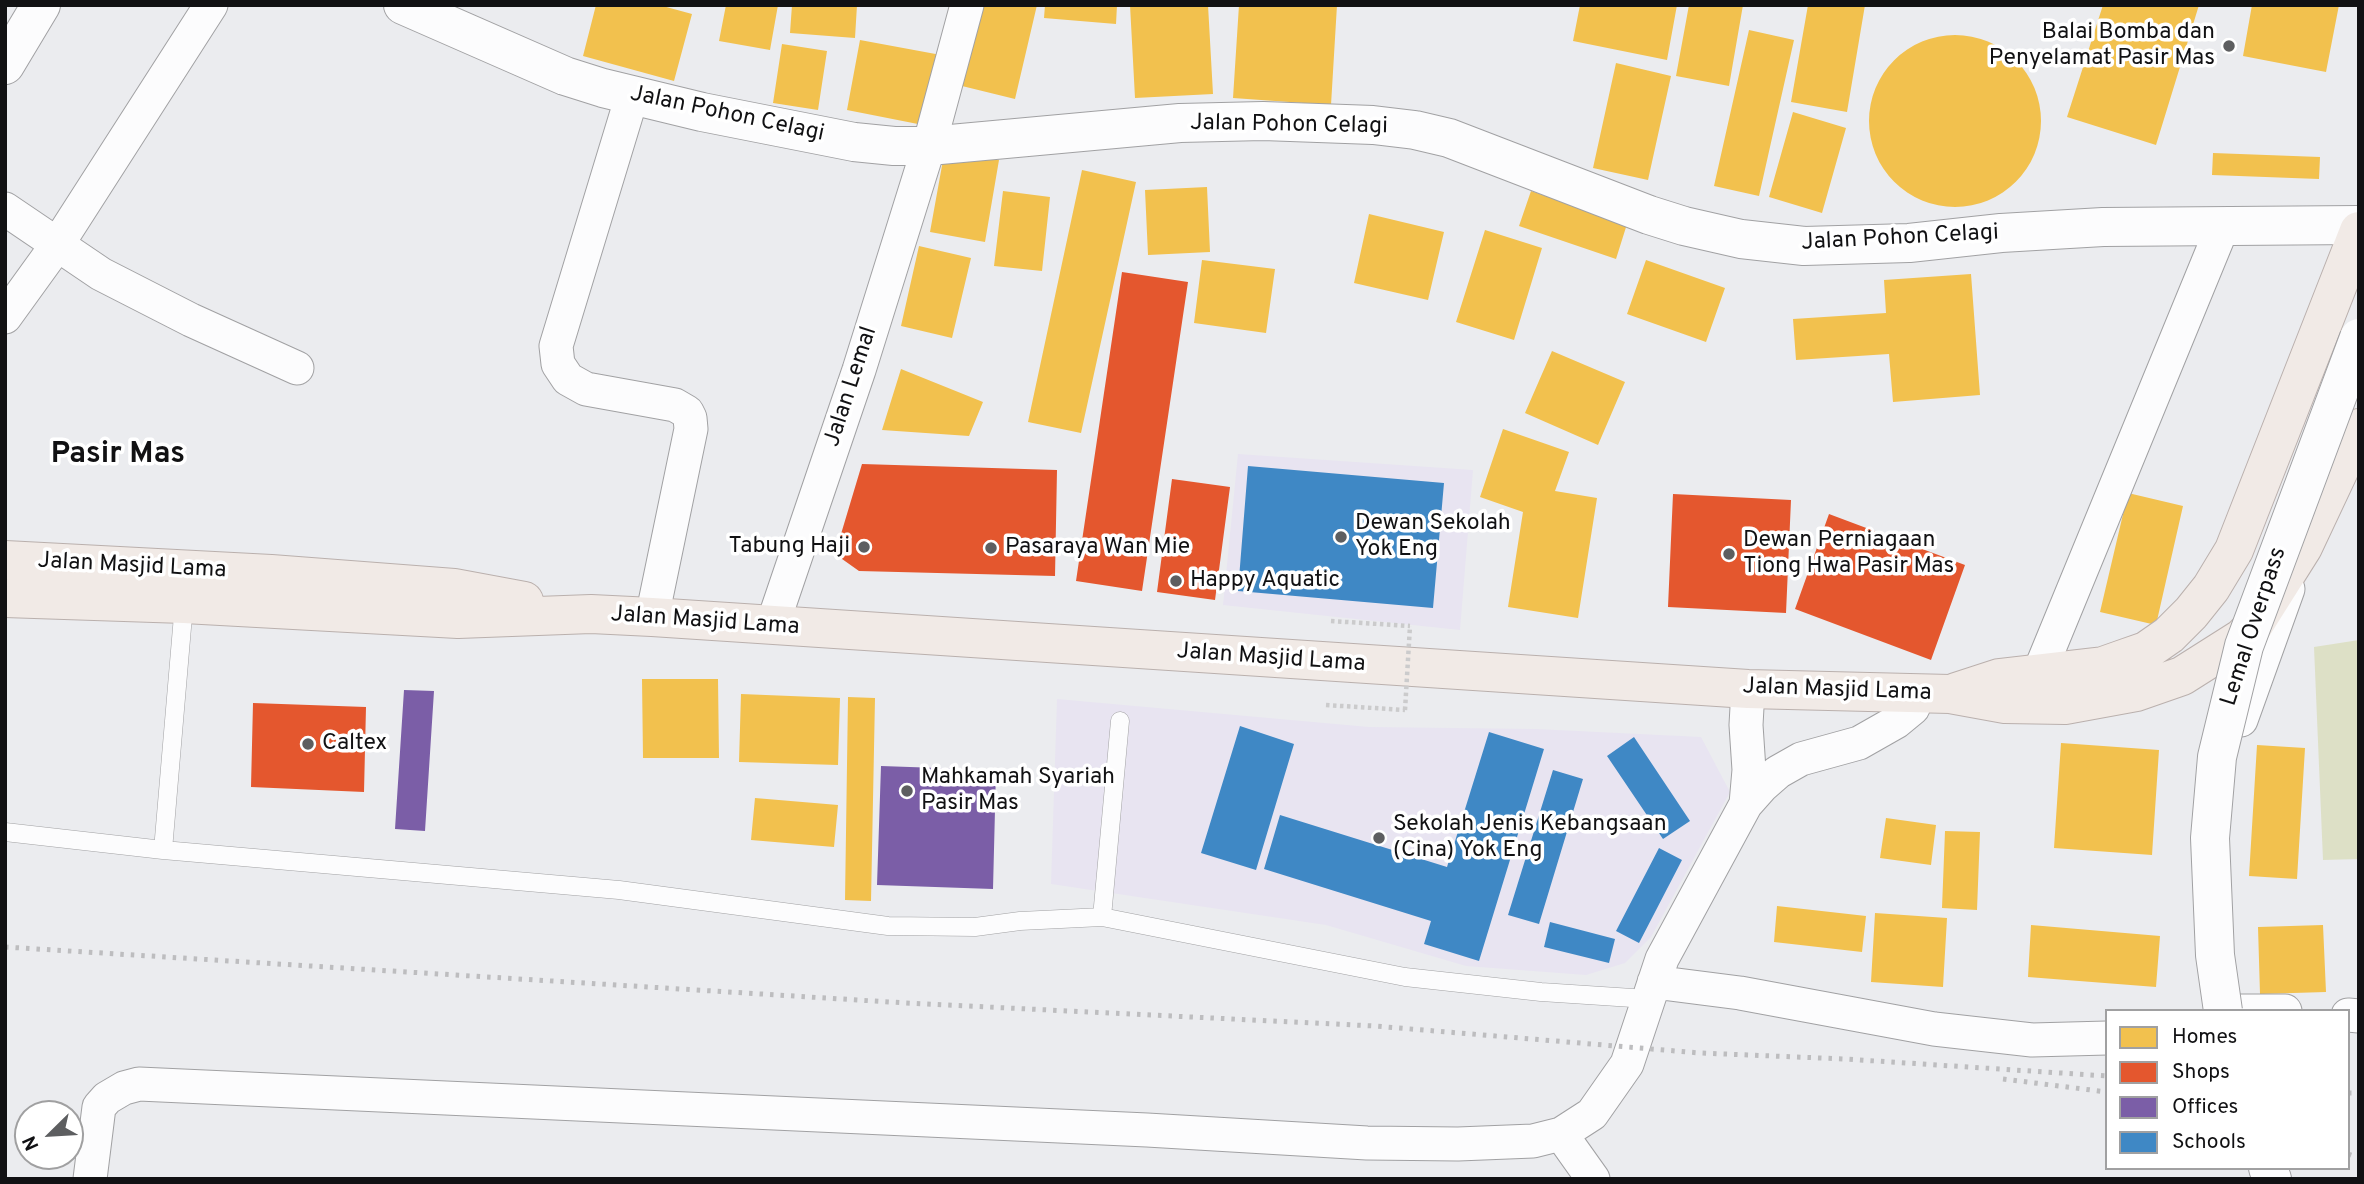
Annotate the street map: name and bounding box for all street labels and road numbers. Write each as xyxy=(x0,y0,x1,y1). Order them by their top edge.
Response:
street label: Jalan Pohon Celagi xyxy=(627,81,827,149)
street label: Jalan Pohon Celagi xyxy=(1190,110,1388,142)
street label: Jalan Pohon Celagi xyxy=(1801,220,1999,258)
street label: Jalan Lemal xyxy=(820,323,884,451)
street label: Lemal Overpass xyxy=(2216,544,2294,710)
street label: Jalan Masjid Lama xyxy=(37,548,227,586)
street label: Jalan Masjid Lama xyxy=(610,602,800,642)
street label: Jalan Masjid Lama xyxy=(1176,639,1366,679)
street label: Jalan Masjid Lama xyxy=(1742,674,1932,708)

